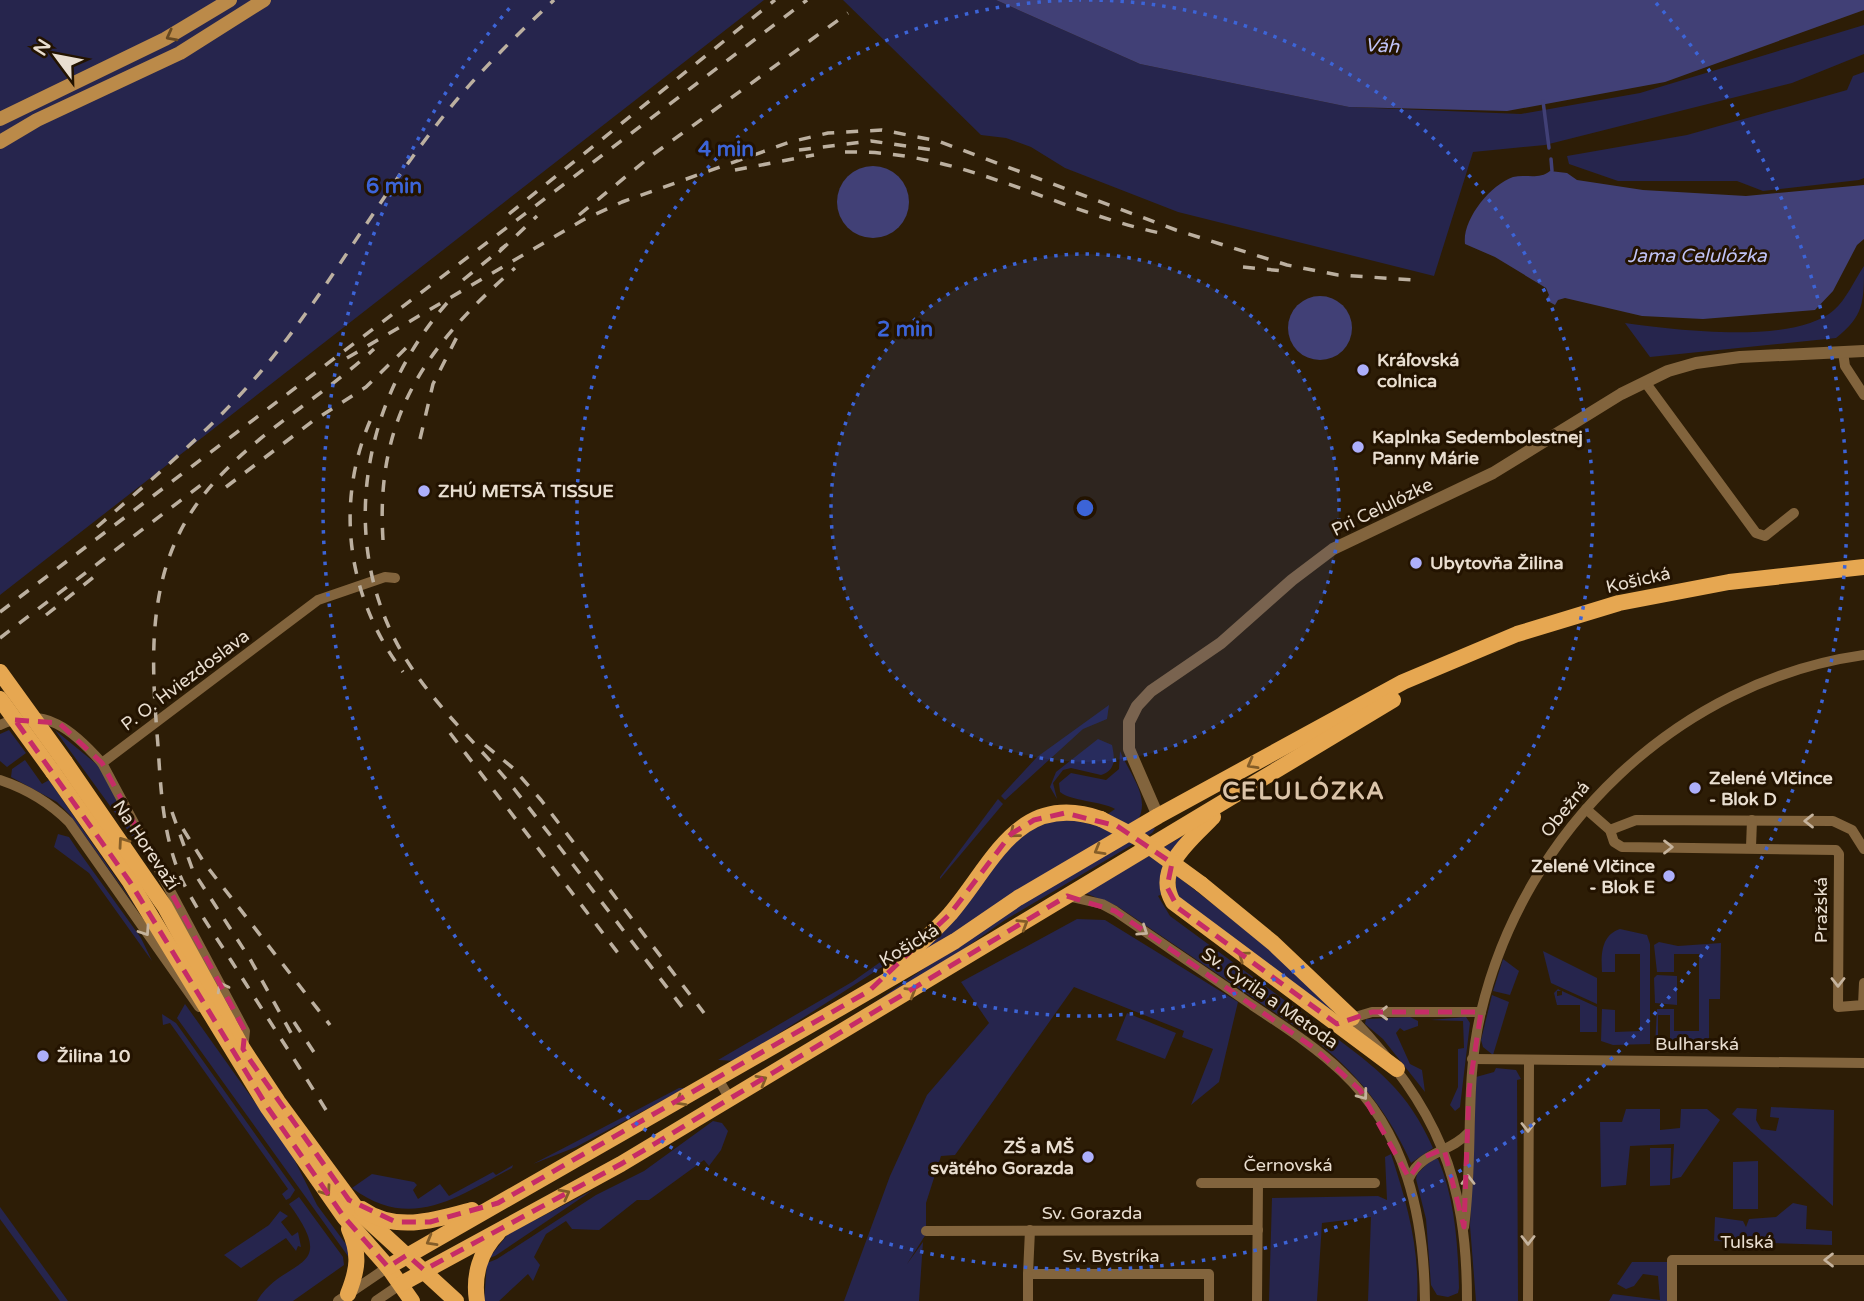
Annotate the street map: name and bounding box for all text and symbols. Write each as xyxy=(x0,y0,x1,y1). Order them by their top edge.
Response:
north arrow xyxy=(21,21,91,91)
one-way arrow xyxy=(166,27,179,41)
water label: Váh xyxy=(1364,34,1400,58)
text: N xyxy=(29,35,56,60)
text: 4 min xyxy=(698,137,754,162)
text: 6 min xyxy=(366,174,422,199)
water label: Jama Celulózka xyxy=(1627,245,1768,267)
text: 2 min xyxy=(877,317,933,342)
place label: Kráľovská colnica xyxy=(1377,349,1459,392)
marker: Kráľovská colnica xyxy=(1355,362,1371,378)
place label: Kaplnka Sedembolestnej Panny Márie xyxy=(1372,426,1583,469)
marker: Kaplnka Sedembolestnej Panny Márie xyxy=(1350,439,1366,455)
street label: Pri Celulózke xyxy=(1328,473,1436,541)
place label: ZHÚ METSÄ TISSUE xyxy=(438,480,614,502)
marker: ZHÚ METSÄ TISSUE xyxy=(416,483,432,499)
centre of rings xyxy=(1073,496,1097,520)
place label: Ubytovňa Žilina xyxy=(1430,552,1564,574)
marker: Ubytovňa Žilina xyxy=(1408,555,1424,571)
street label: Košická xyxy=(1604,562,1672,598)
street label: P. O. Hviezdoslava xyxy=(116,625,254,735)
one-way arrow xyxy=(1247,756,1259,769)
place label: Zelené Vlčince - Blok D xyxy=(1709,767,1833,810)
district label: CELULÓZKA xyxy=(1222,776,1386,806)
street label: Obežná xyxy=(1536,776,1594,842)
marker: Zelené Vlčince - Blok D xyxy=(1687,780,1703,796)
street label: Na Horevaží xyxy=(108,796,184,894)
one-way arrow xyxy=(1803,813,1814,829)
one-way arrow xyxy=(1009,825,1022,837)
one-way arrow xyxy=(118,837,131,850)
one-way arrow xyxy=(1664,839,1674,855)
one-way arrow xyxy=(1094,842,1107,855)
place label: Zelené Vlčince - Blok E xyxy=(1531,855,1655,898)
marker: Zelené Vlčince - Blok E xyxy=(1661,868,1677,884)
street label: Pražská xyxy=(1810,877,1832,943)
street label: Košická xyxy=(875,919,943,971)
one-way arrow xyxy=(1015,919,1028,932)
one-way arrow xyxy=(1135,923,1148,935)
one-way arrow xyxy=(137,924,150,937)
street label: Sv. Cyrila a Metoda xyxy=(1197,943,1343,1053)
one-way arrow xyxy=(1238,952,1251,964)
one-way arrow xyxy=(1830,977,1846,988)
one-way arrow xyxy=(217,982,230,994)
one-way arrow xyxy=(904,987,917,1000)
one-way arrow xyxy=(1377,1005,1388,1020)
street label: Bulharská xyxy=(1655,1033,1739,1055)
place label: Žilina 10 xyxy=(57,1045,130,1067)
marker: Žilina 10 xyxy=(35,1048,51,1064)
one-way arrow xyxy=(755,1075,768,1088)
one-way arrow xyxy=(1355,1088,1368,1100)
one-way arrow xyxy=(675,1093,688,1106)
one-way arrow xyxy=(1520,1122,1536,1133)
place label: ZŠ a MŠ svätého Gorazda xyxy=(931,1136,1074,1179)
marker: ZŠ a MŠ svätého Gorazda xyxy=(1080,1149,1096,1165)
street label: Černovská xyxy=(1243,1154,1333,1176)
one-way arrow xyxy=(1460,1174,1476,1185)
one-way arrow xyxy=(318,1183,330,1196)
one-way arrow xyxy=(558,1188,571,1202)
street label: Sv. Gorazda xyxy=(1042,1202,1142,1224)
street label: Tulská xyxy=(1720,1231,1774,1253)
one-way arrow xyxy=(425,1233,438,1246)
one-way arrow xyxy=(1520,1235,1536,1245)
street label: Sv. Bystríka xyxy=(1062,1245,1160,1267)
one-way arrow xyxy=(1823,1252,1833,1268)

